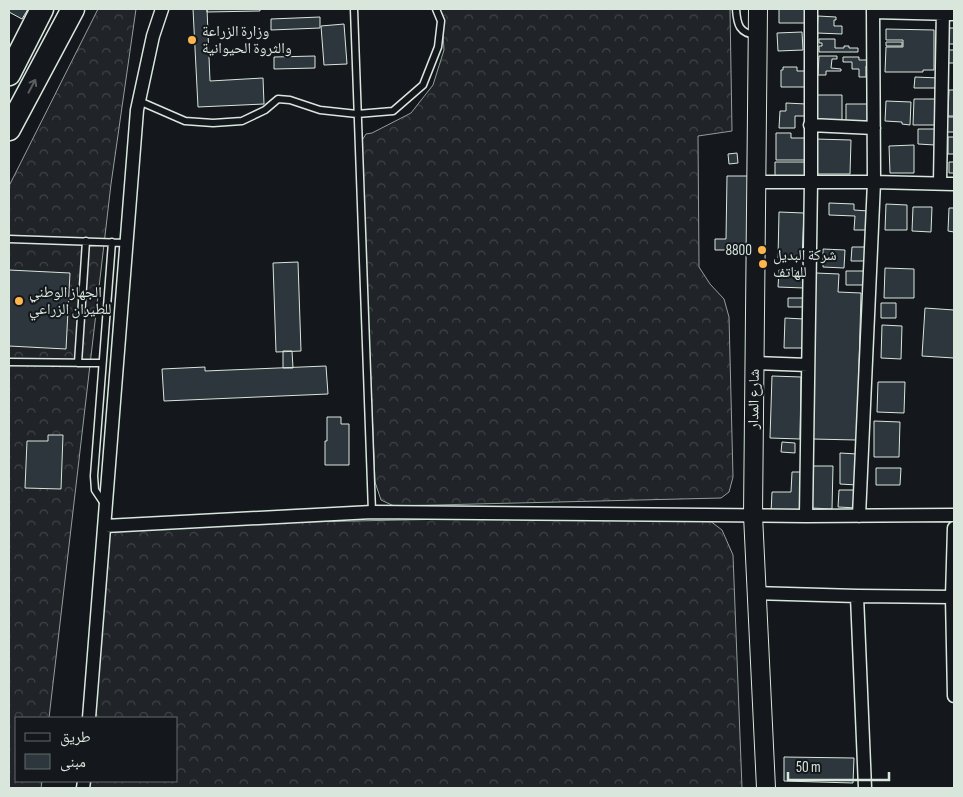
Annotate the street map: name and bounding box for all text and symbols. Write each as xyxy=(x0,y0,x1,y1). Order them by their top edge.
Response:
place label: وزارة الزراعة والثروة الحيوانية xyxy=(202,22,292,58)
marker: وزارة الزراعة والثروة الحيوانية xyxy=(186,34,198,46)
one-way arrow xyxy=(27,78,37,93)
place label: 8800 xyxy=(725,241,752,260)
marker: 8800 xyxy=(756,244,768,256)
place label: شركة البديل للهاتف xyxy=(773,246,837,282)
marker: شركة البديل للهاتف xyxy=(757,258,769,270)
place label: الجهاز الوطني للطيران الزراعي xyxy=(29,283,112,320)
marker: الجهاز الوطني للطيران الزراعي xyxy=(13,295,25,307)
street label: شارع المدار xyxy=(744,369,764,430)
legend xyxy=(15,717,178,782)
text: طريق xyxy=(60,728,91,747)
scale bar xyxy=(788,750,889,782)
text: مبنى xyxy=(60,753,86,772)
text: 50 m xyxy=(796,758,821,777)

